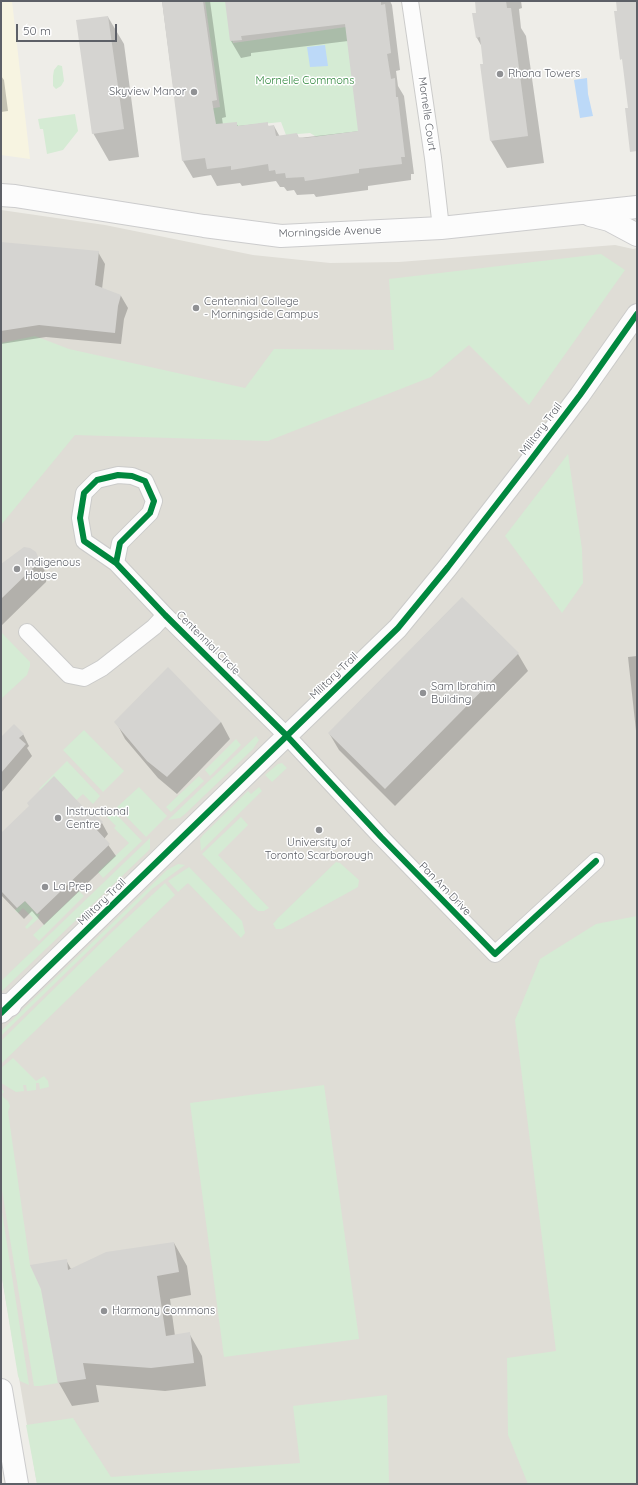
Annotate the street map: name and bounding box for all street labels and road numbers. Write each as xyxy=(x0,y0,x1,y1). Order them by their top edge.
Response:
street label: Mornelle Court xyxy=(415,76,439,152)
street label: Morningside Avenue xyxy=(278,224,382,240)
street label: Military Trail xyxy=(517,400,565,458)
street label: Centennial Circle xyxy=(173,608,243,678)
street label: Military Trail xyxy=(307,650,361,702)
street label: Pan Am Drive xyxy=(416,860,474,918)
street label: Military Trail xyxy=(75,876,129,928)

